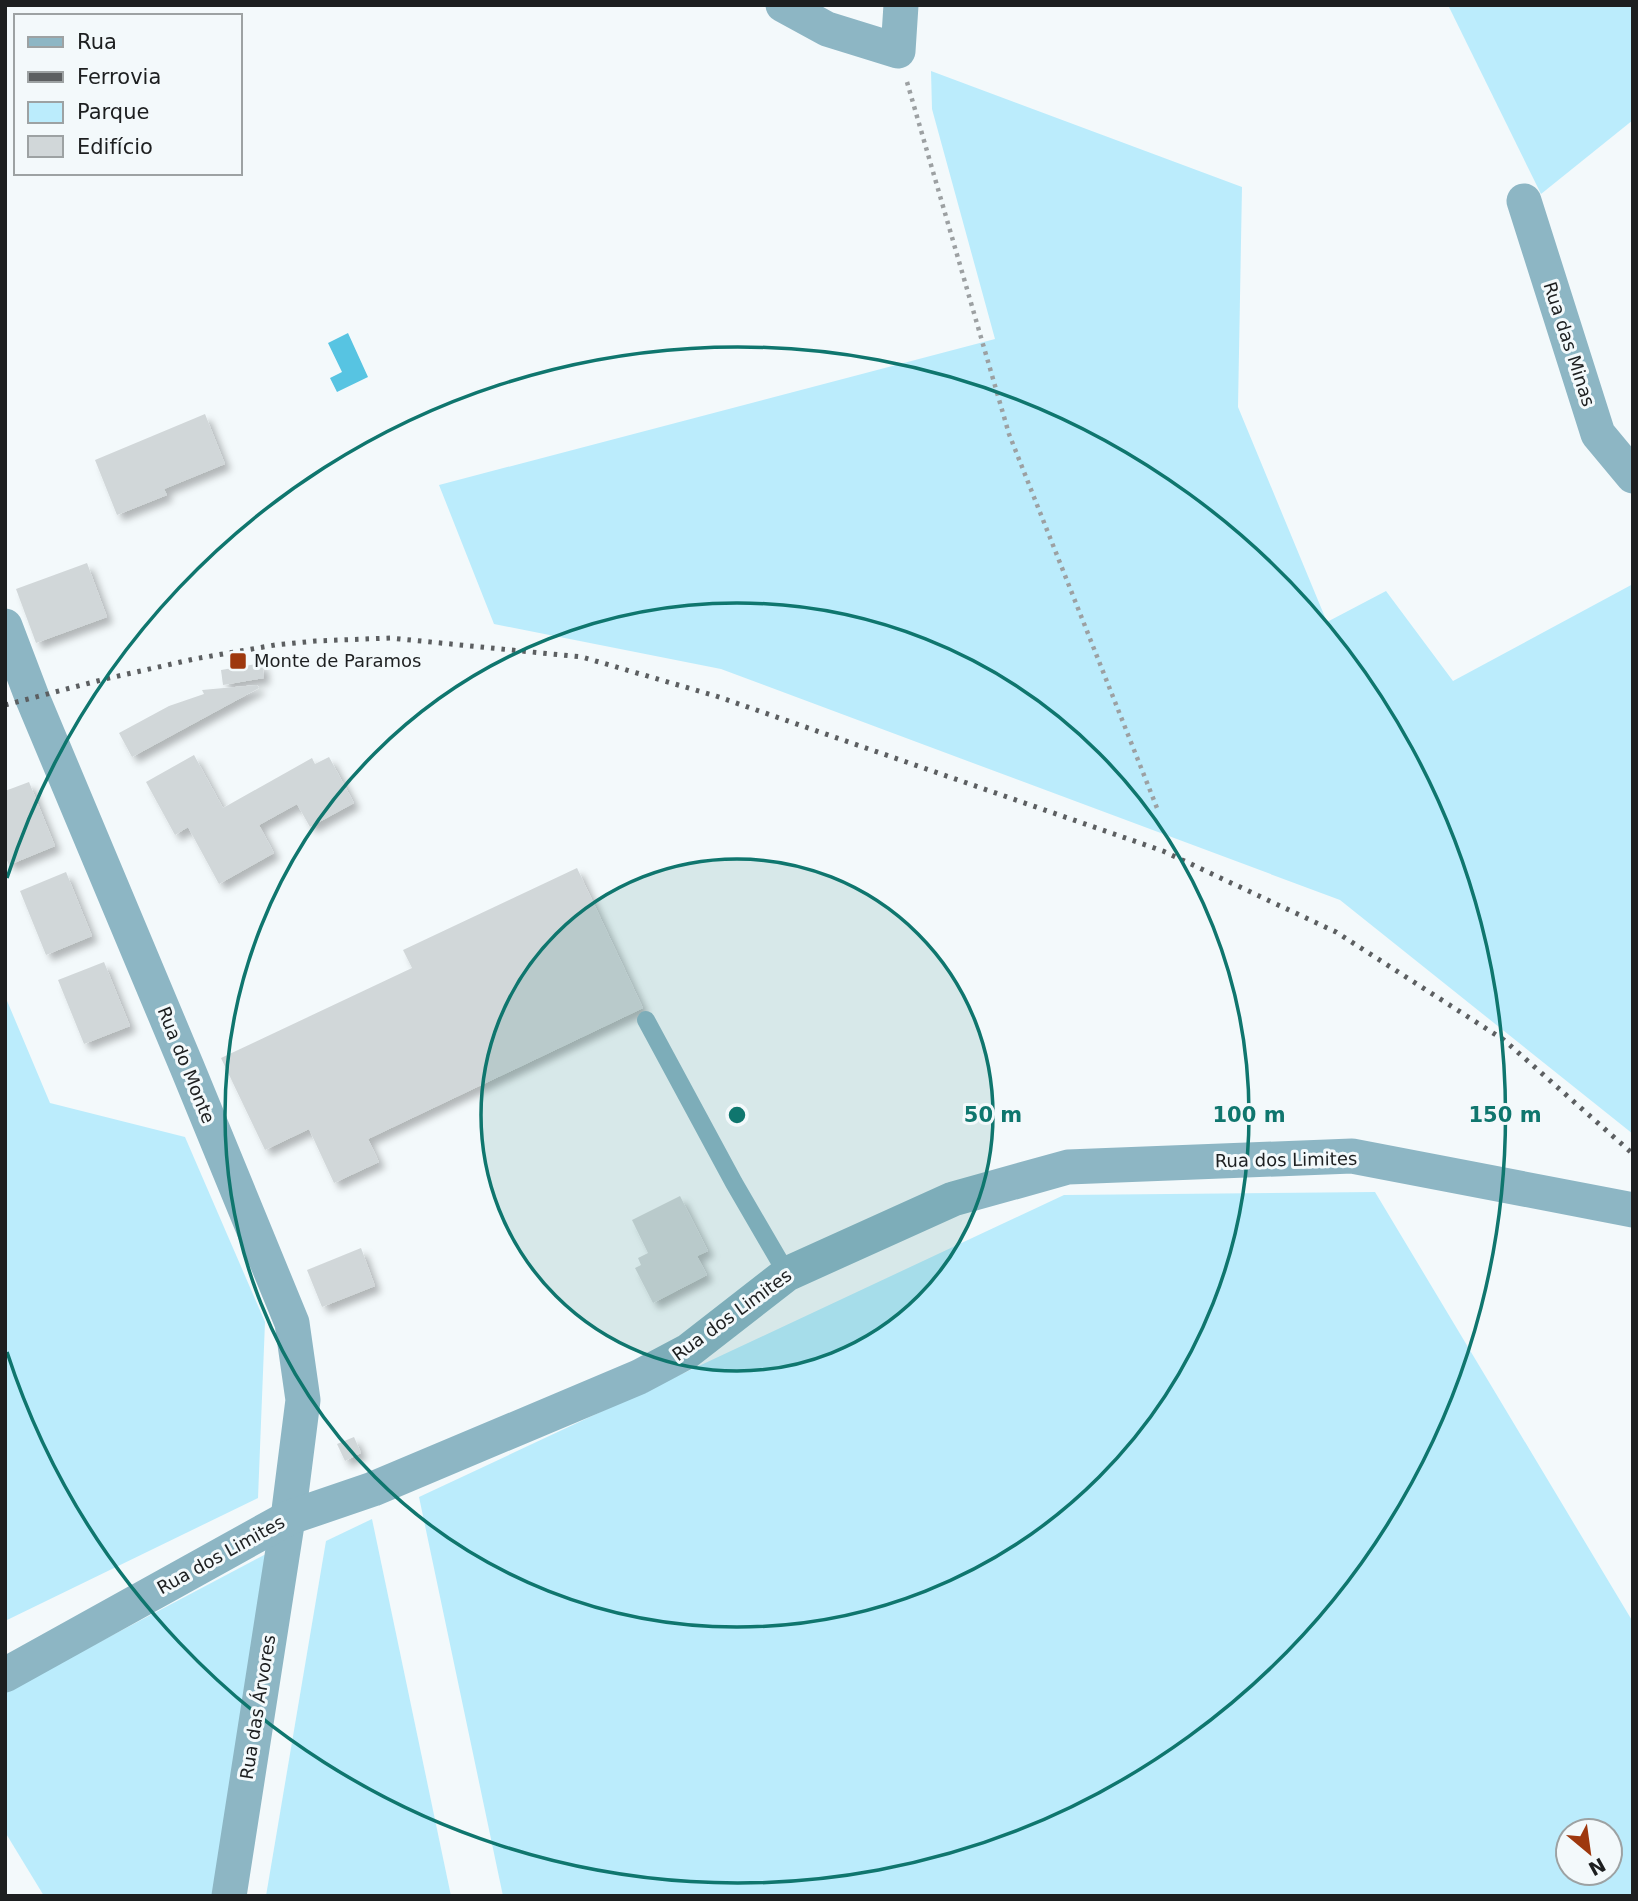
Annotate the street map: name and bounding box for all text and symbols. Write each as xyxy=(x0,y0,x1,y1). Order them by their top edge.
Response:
legend xyxy=(14,14,242,175)
text: Rua xyxy=(77,30,117,54)
text: Ferrovia xyxy=(77,65,161,89)
text: Parque xyxy=(77,100,149,124)
text: Edifício xyxy=(77,135,153,159)
street label: Rua das Minas xyxy=(1539,279,1600,409)
place label: Monte de Paramos xyxy=(254,650,421,671)
marker: Monte de Paramos xyxy=(228,651,248,671)
street label: Rua do Monte xyxy=(153,1003,219,1126)
centre of rings xyxy=(725,1103,749,1127)
text: 50 m xyxy=(964,1103,1022,1127)
text: 100 m xyxy=(1212,1103,1286,1127)
text: 150 m xyxy=(1468,1103,1542,1127)
street label: Rua dos Limites xyxy=(1215,1148,1357,1171)
street label: Rua dos Limites xyxy=(668,1264,796,1365)
street label: Rua dos Limites xyxy=(153,1511,288,1598)
street label: Rua das Árvores xyxy=(236,1633,279,1781)
north arrow xyxy=(1554,1817,1624,1887)
text: N xyxy=(1585,1853,1610,1880)

